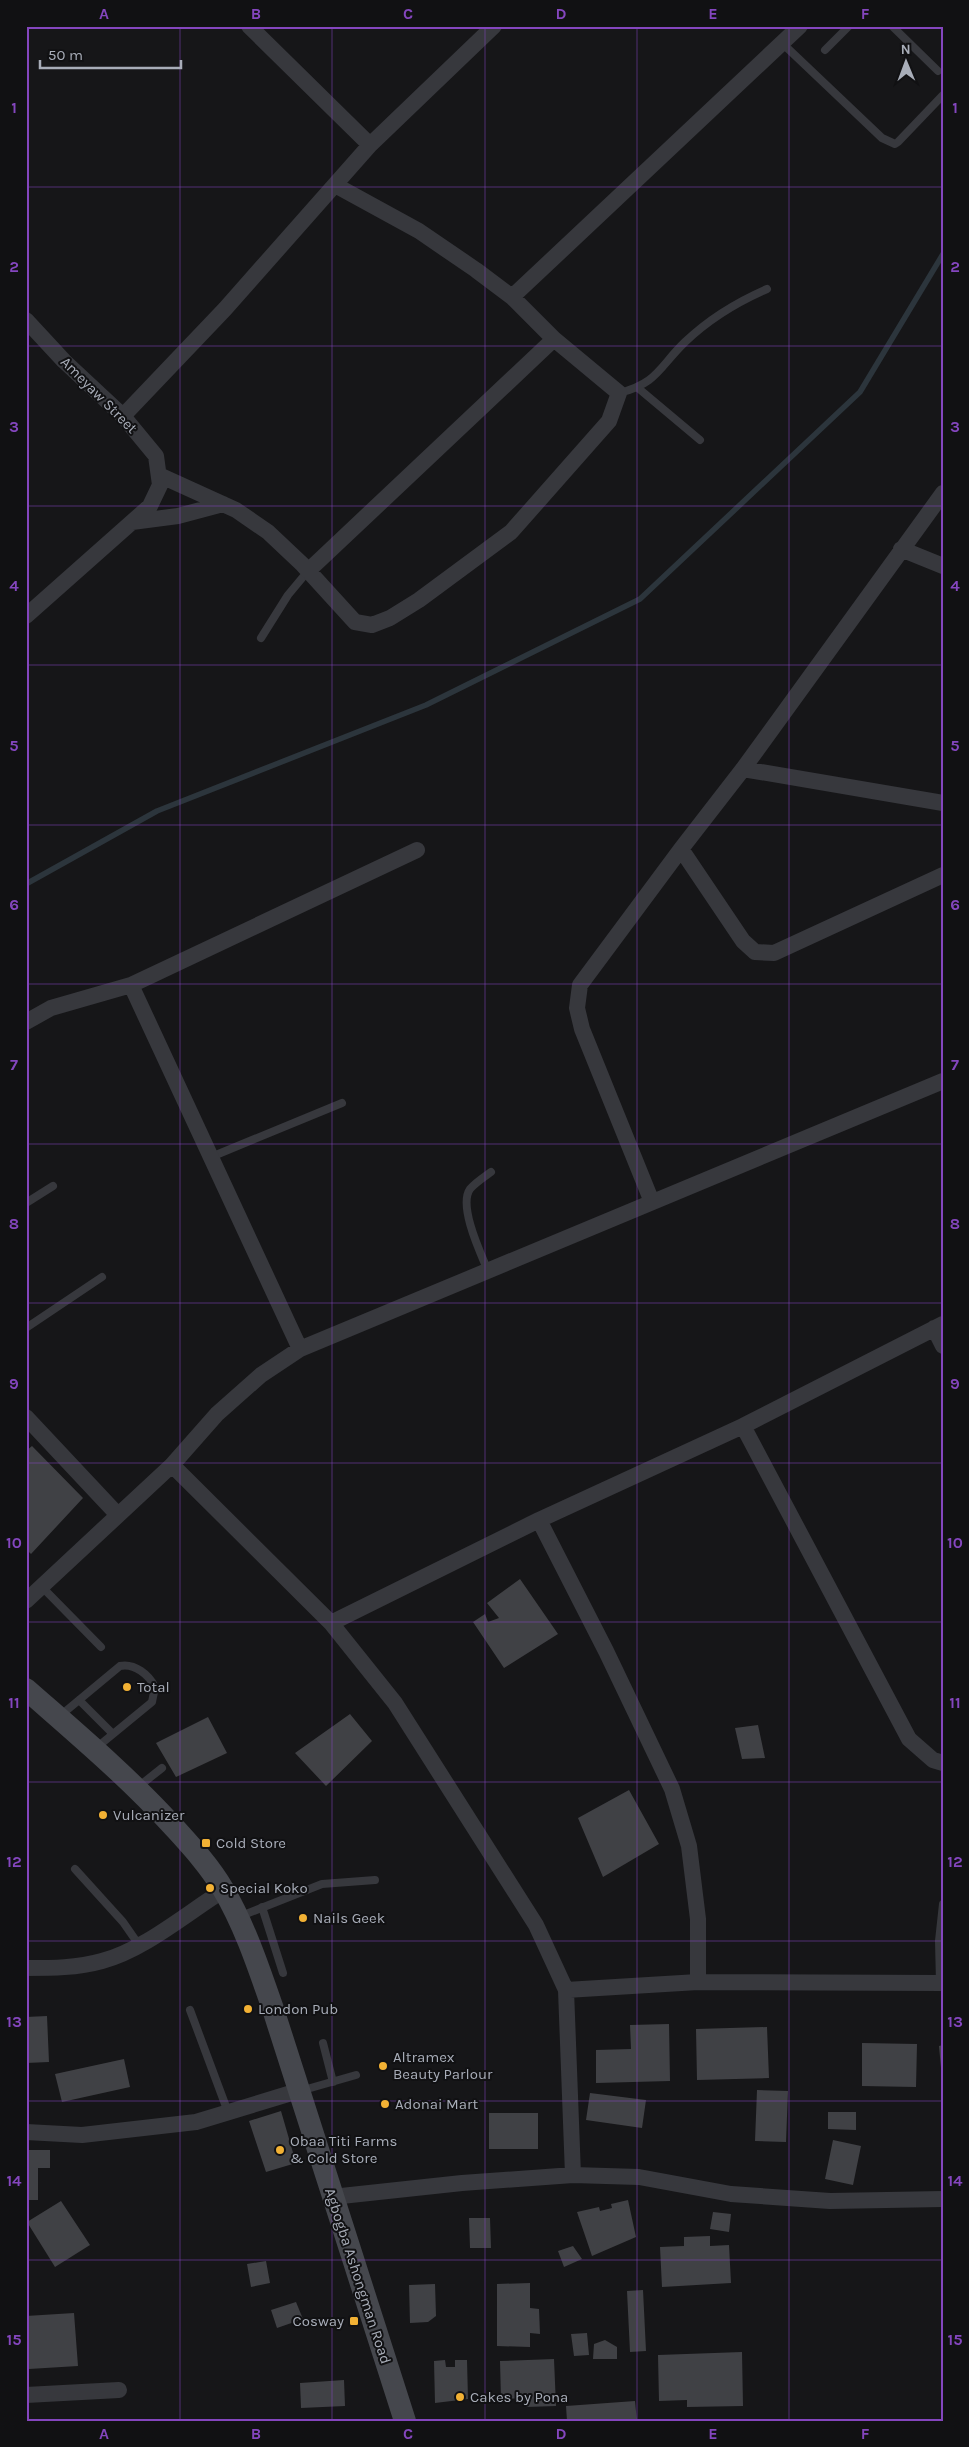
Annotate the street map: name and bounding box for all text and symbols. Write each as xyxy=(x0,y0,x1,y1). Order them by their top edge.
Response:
text: A xyxy=(99,4,109,23)
text: B xyxy=(251,4,261,23)
text: C xyxy=(403,4,413,23)
text: D xyxy=(556,4,567,23)
text: E xyxy=(708,4,718,23)
text: F xyxy=(861,4,870,23)
scale bar xyxy=(40,38,181,70)
north arrow xyxy=(882,38,932,88)
text: N xyxy=(901,41,911,58)
text: 50 m xyxy=(48,46,83,64)
text: 1 xyxy=(11,98,17,117)
text: 1 xyxy=(952,98,958,117)
text: 2 xyxy=(9,257,19,276)
text: 2 xyxy=(950,257,960,276)
street label: Ameyaw Street xyxy=(57,353,141,437)
text: 3 xyxy=(9,417,19,436)
text: 3 xyxy=(950,417,960,436)
text: 4 xyxy=(9,576,19,595)
text: 4 xyxy=(950,576,960,595)
text: 5 xyxy=(9,736,19,755)
text: 5 xyxy=(950,736,960,755)
text: 6 xyxy=(9,895,19,914)
text: 6 xyxy=(950,895,960,914)
text: 7 xyxy=(10,1055,18,1074)
text: 7 xyxy=(951,1055,959,1074)
text: 8 xyxy=(9,1214,19,1233)
text: 8 xyxy=(950,1214,960,1233)
text: 9 xyxy=(9,1374,19,1393)
text: 9 xyxy=(950,1374,960,1393)
text: 10 xyxy=(6,1533,22,1552)
text: 10 xyxy=(947,1533,963,1552)
place label: Total xyxy=(137,1678,170,1696)
marker: Total xyxy=(121,1681,133,1693)
text: 11 xyxy=(8,1693,20,1712)
text: 11 xyxy=(949,1693,961,1712)
place label: Vulcanizer xyxy=(113,1806,185,1824)
marker: Vulcanizer xyxy=(97,1809,109,1821)
place label: Cold Store xyxy=(216,1834,286,1852)
marker: Cold Store xyxy=(200,1837,212,1849)
text: 12 xyxy=(6,1852,22,1871)
text: 12 xyxy=(947,1852,963,1871)
place label: Special Koko xyxy=(220,1879,308,1897)
marker: Special Koko xyxy=(204,1882,216,1894)
place label: Nails Geek xyxy=(313,1909,385,1927)
marker: Nails Geek xyxy=(297,1912,309,1924)
place label: London Pub xyxy=(258,2000,338,2018)
marker: London Pub xyxy=(242,2003,254,2015)
text: 13 xyxy=(6,2012,22,2031)
text: 13 xyxy=(947,2012,963,2031)
place label: Altramex Beauty Parlour xyxy=(393,2048,493,2083)
marker: Altramex Beauty Parlour xyxy=(377,2060,389,2072)
place label: Adonai Mart xyxy=(395,2095,478,2113)
marker: Adonai Mart xyxy=(379,2098,391,2110)
place label: Obaa Titi Farms & Cold Store xyxy=(290,2132,397,2167)
marker: Obaa Titi Farms & Cold Store xyxy=(274,2144,286,2156)
text: 14 xyxy=(6,2171,22,2190)
text: 14 xyxy=(947,2171,963,2190)
street label: Agbogba Ashongman Road xyxy=(321,2186,395,2366)
place label: Cosway xyxy=(293,2312,344,2330)
marker: Cosway xyxy=(348,2315,360,2327)
text: 15 xyxy=(6,2330,22,2349)
text: 15 xyxy=(947,2330,963,2349)
place label: Cakes by Pona xyxy=(470,2388,568,2406)
marker: Cakes by Pona xyxy=(454,2391,466,2403)
text: A xyxy=(99,2424,109,2443)
text: B xyxy=(251,2424,261,2443)
text: C xyxy=(403,2424,413,2443)
text: D xyxy=(556,2424,567,2443)
text: E xyxy=(708,2424,718,2443)
text: F xyxy=(861,2424,870,2443)

